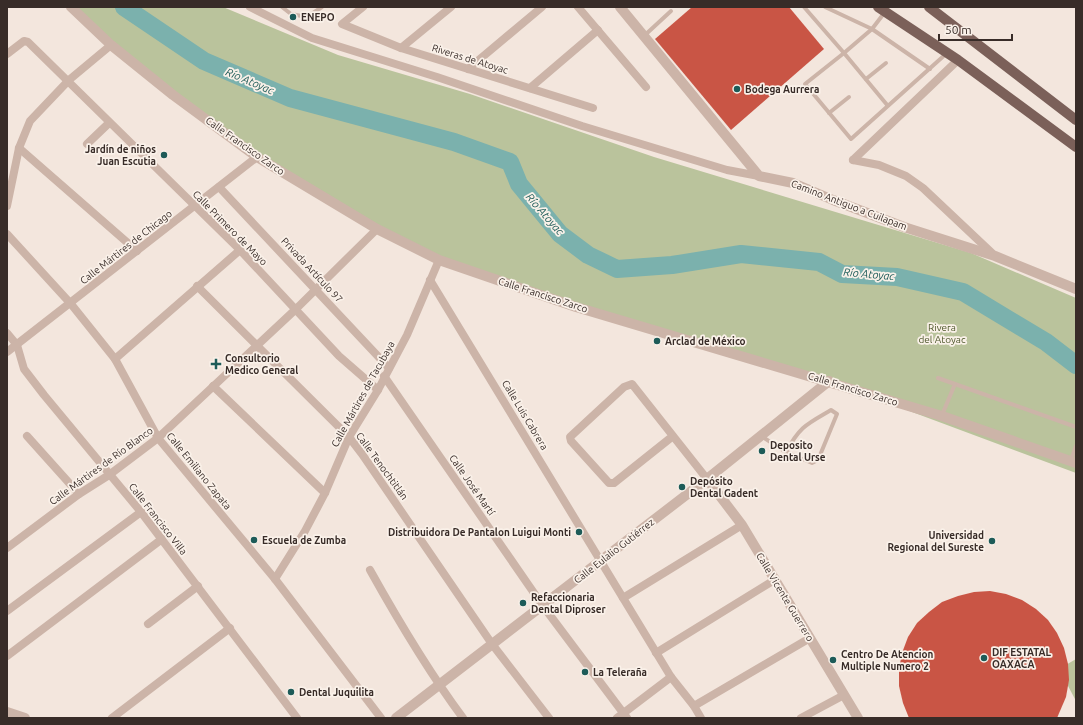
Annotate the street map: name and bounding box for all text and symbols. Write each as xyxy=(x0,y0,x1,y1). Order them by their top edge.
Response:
marker: ENEPO xyxy=(288,12,298,22)
place label: ENEPO xyxy=(301,12,335,23)
scale bar xyxy=(939,16,1012,42)
text: 50 m xyxy=(945,23,972,36)
street label: Riveras de Atoyac xyxy=(431,42,510,76)
water label: Río Atoyac xyxy=(224,65,277,97)
marker: Bodega Aurrera xyxy=(732,84,742,94)
place label: Bodega Aurrera xyxy=(745,84,819,95)
street label: Calle Francisco Zarco xyxy=(204,115,286,177)
place label: Jardín de niños Juan Escutia xyxy=(85,143,156,167)
marker: Jardín de niños Juan Escutia xyxy=(159,150,169,160)
street label: Camino Antiguo a Cuilapam xyxy=(789,178,909,232)
street label: Calle Primero de Mayo xyxy=(190,188,270,268)
water label: Río Atoyac xyxy=(524,191,567,238)
street label: Calle Mártires de Chicago xyxy=(78,208,174,286)
street label: Privada Artículo 97 xyxy=(279,235,345,305)
water label: Río Atoyac xyxy=(843,266,896,282)
street label: Calle Francisco Zarco xyxy=(497,275,589,315)
park label: Rivera del Atoyac xyxy=(918,322,966,345)
marker: Arclad de México xyxy=(652,336,662,346)
place label: Arclad de México xyxy=(665,336,746,347)
street label: Calle Mártires de Tacubaya xyxy=(329,339,397,449)
place label: Consultorio Medico General xyxy=(225,353,298,376)
marker: Consultorio Medico General xyxy=(210,358,222,370)
street label: Calle Francisco Zarco xyxy=(807,370,899,408)
street label: Calle Luis Cabrera xyxy=(500,378,550,452)
street label: Calle Mártires de Río Blanco xyxy=(47,425,155,507)
street label: Calle Emiliano Zapata xyxy=(165,430,233,512)
street label: Calle Tenochtitlán xyxy=(354,430,410,502)
place label: Deposito Dental Urse xyxy=(770,440,826,463)
marker: Deposito Dental Urse xyxy=(757,446,767,456)
street label: Calle José Martí xyxy=(447,453,497,518)
place label: Depósito Dental Gadent xyxy=(690,476,759,499)
street label: Calle Francisco Villa xyxy=(127,481,189,557)
marker: Depósito Dental Gadent xyxy=(677,482,687,492)
street label: Calle Eulalio Gutiérrez xyxy=(572,516,656,586)
place label: Distribuidora De Pantalon Luigui Monti xyxy=(388,527,571,538)
marker: Distribuidora De Pantalon Luigui Monti xyxy=(574,527,584,537)
place label: Universidad Regional del Sureste xyxy=(887,530,984,553)
marker: Escuela de Zumba xyxy=(249,535,259,545)
place label: Escuela de Zumba xyxy=(262,535,346,546)
marker: Universidad Regional del Sureste xyxy=(987,536,997,546)
street label: Calle Vicente Guerrero xyxy=(754,551,816,643)
place label: Refaccionaria Dental Diproser xyxy=(531,592,606,615)
marker: Refaccionaria Dental Diproser xyxy=(518,598,528,608)
place label: DIF ESTATAL OAXACA xyxy=(992,647,1052,670)
place label: Centro De Atencion Multiple Numero 2 xyxy=(841,649,934,672)
marker: DIF ESTATAL OAXACA xyxy=(979,653,989,663)
marker: Centro De Atencion Multiple Numero 2 xyxy=(828,655,838,665)
marker: La Teleraña xyxy=(580,667,590,677)
place label: La Teleraña xyxy=(593,667,647,678)
marker: Dental Juquilita xyxy=(286,687,296,697)
place label: Dental Juquilita xyxy=(299,687,374,698)

